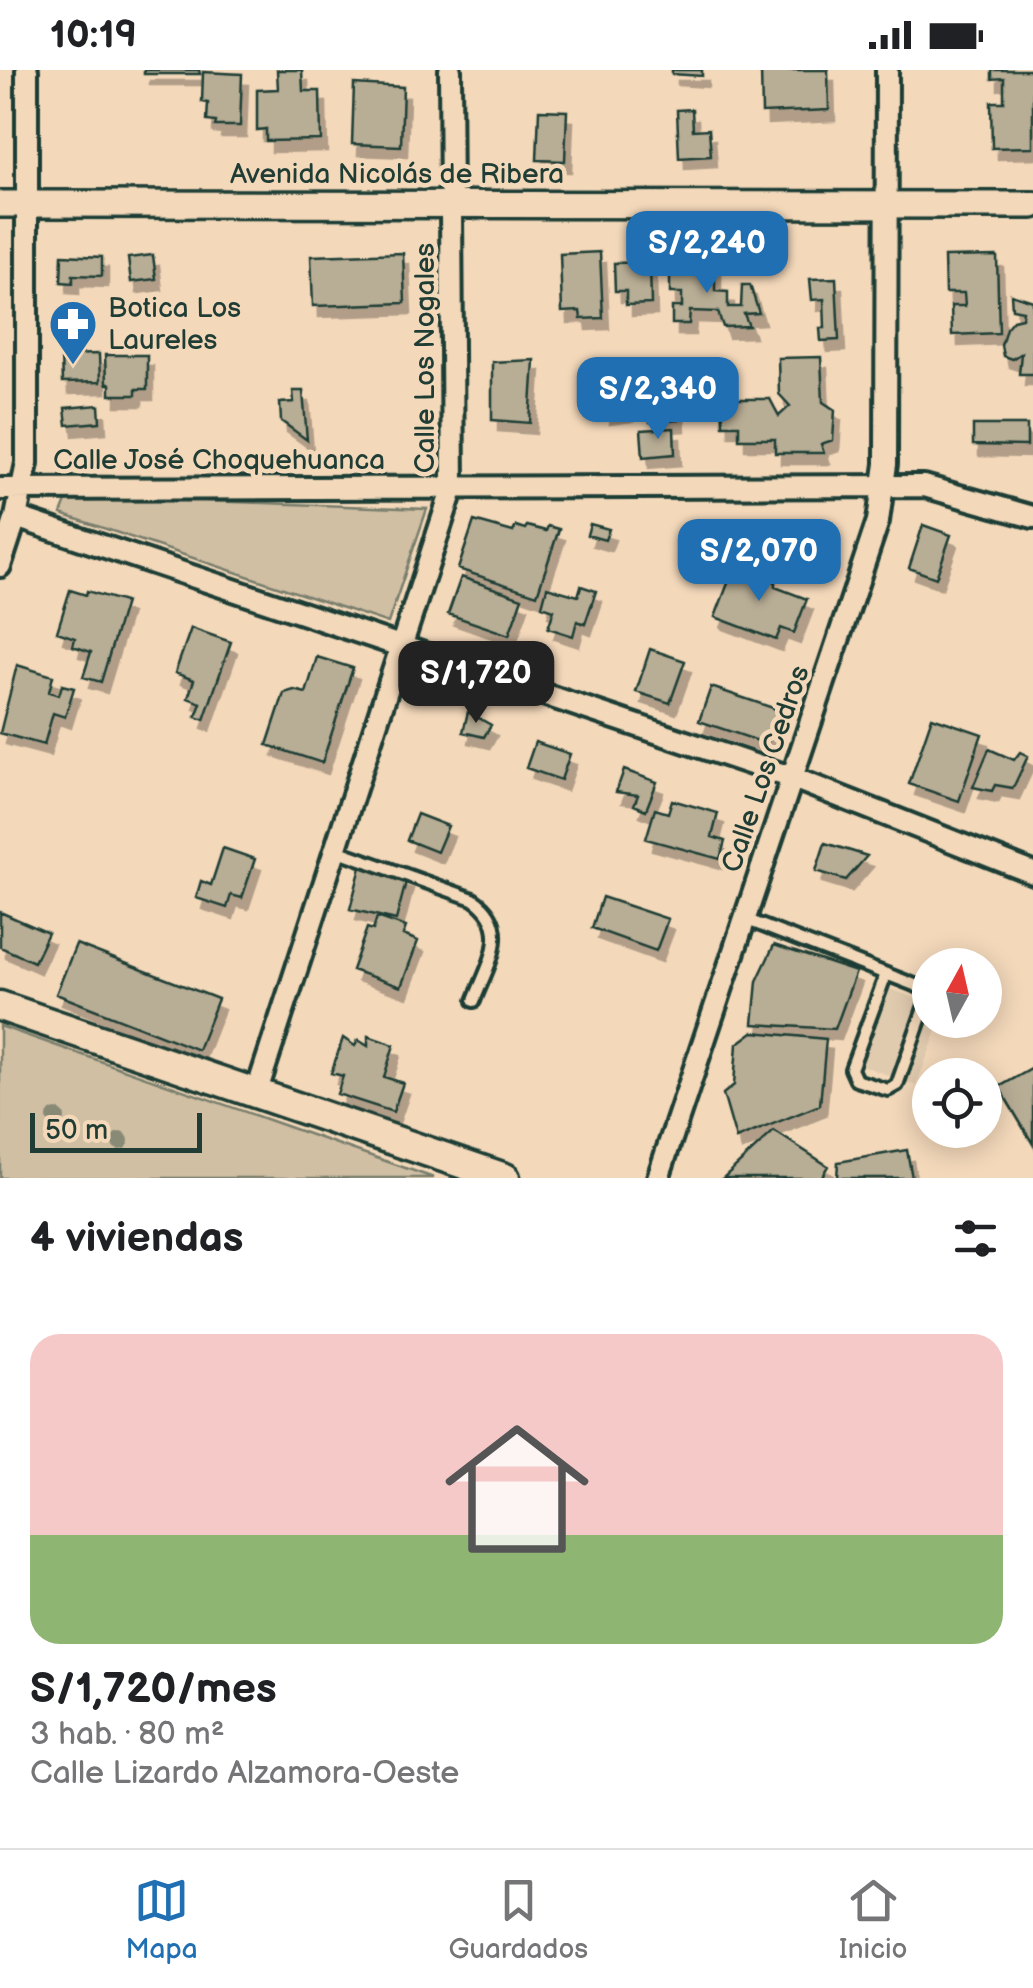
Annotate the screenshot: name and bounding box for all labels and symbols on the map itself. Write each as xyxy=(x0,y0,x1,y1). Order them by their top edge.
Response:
street label: Avenida Nicolás de Ribera xyxy=(230,158,564,191)
pin: S/2,240 xyxy=(615,211,799,296)
street label: Calle Los Nogales xyxy=(409,243,442,473)
place label: Botica Los Laureles xyxy=(108,292,241,357)
pharmacy icon: Botica Los Laureles xyxy=(47,298,99,366)
pin: S/2,340 xyxy=(566,357,750,442)
street label: Calle José Choquehuanca xyxy=(53,444,385,477)
pin: S/2,070 xyxy=(667,519,851,604)
pin: S/1,720 xyxy=(384,641,568,726)
street label: Calle Los Cedros xyxy=(715,661,817,877)
north arrow xyxy=(912,948,1002,1038)
scale bar xyxy=(30,1108,202,1152)

